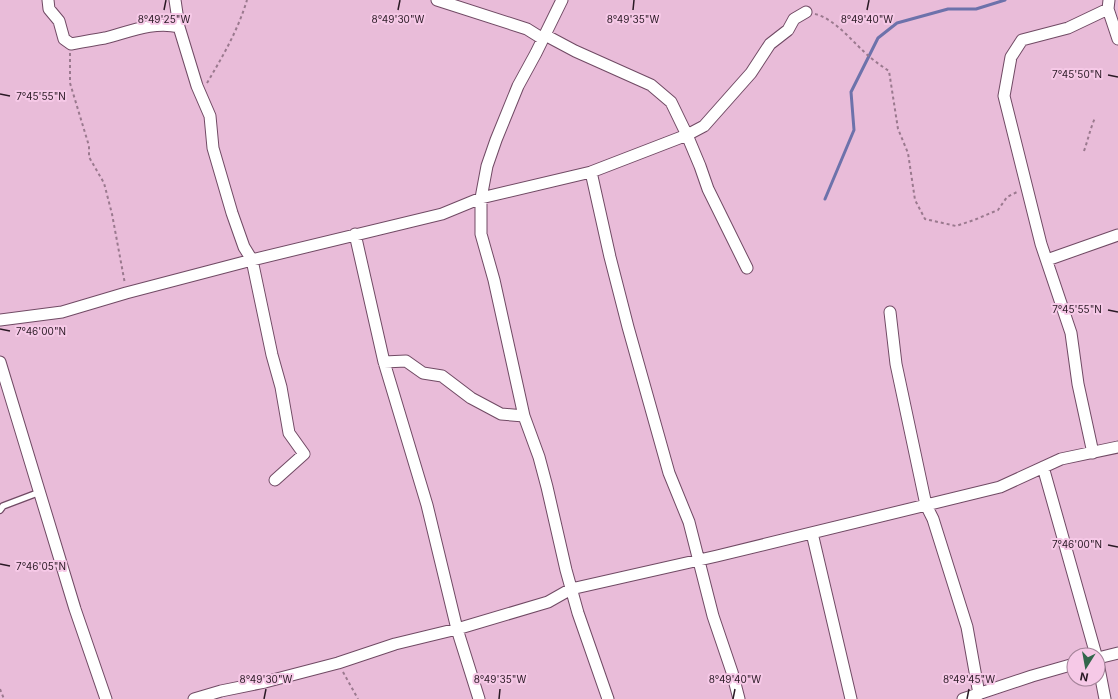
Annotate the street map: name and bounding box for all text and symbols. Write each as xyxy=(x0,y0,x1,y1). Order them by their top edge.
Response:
text: 8°49'25"W xyxy=(138,13,190,25)
text: 8°49'30"W xyxy=(372,13,425,25)
text: 8°49'35"W xyxy=(607,13,659,25)
text: 8°49'40"W xyxy=(841,13,893,25)
text: 7°45'50"N xyxy=(1052,68,1102,80)
text: 7°45'55"N xyxy=(16,90,66,102)
text: 7°45'55"N xyxy=(1052,303,1102,315)
text: 7°46'00"N xyxy=(16,325,66,337)
text: 7°46'00"N xyxy=(1052,538,1102,550)
text: 7°46'05"N xyxy=(16,560,66,572)
north arrow xyxy=(1066,647,1106,687)
text: N xyxy=(1079,669,1090,684)
text: 8°49'30"W xyxy=(240,673,293,685)
text: 8°49'35"W xyxy=(474,673,526,685)
text: 8°49'40"W xyxy=(709,673,761,685)
text: 8°49'45"W xyxy=(943,673,995,685)

